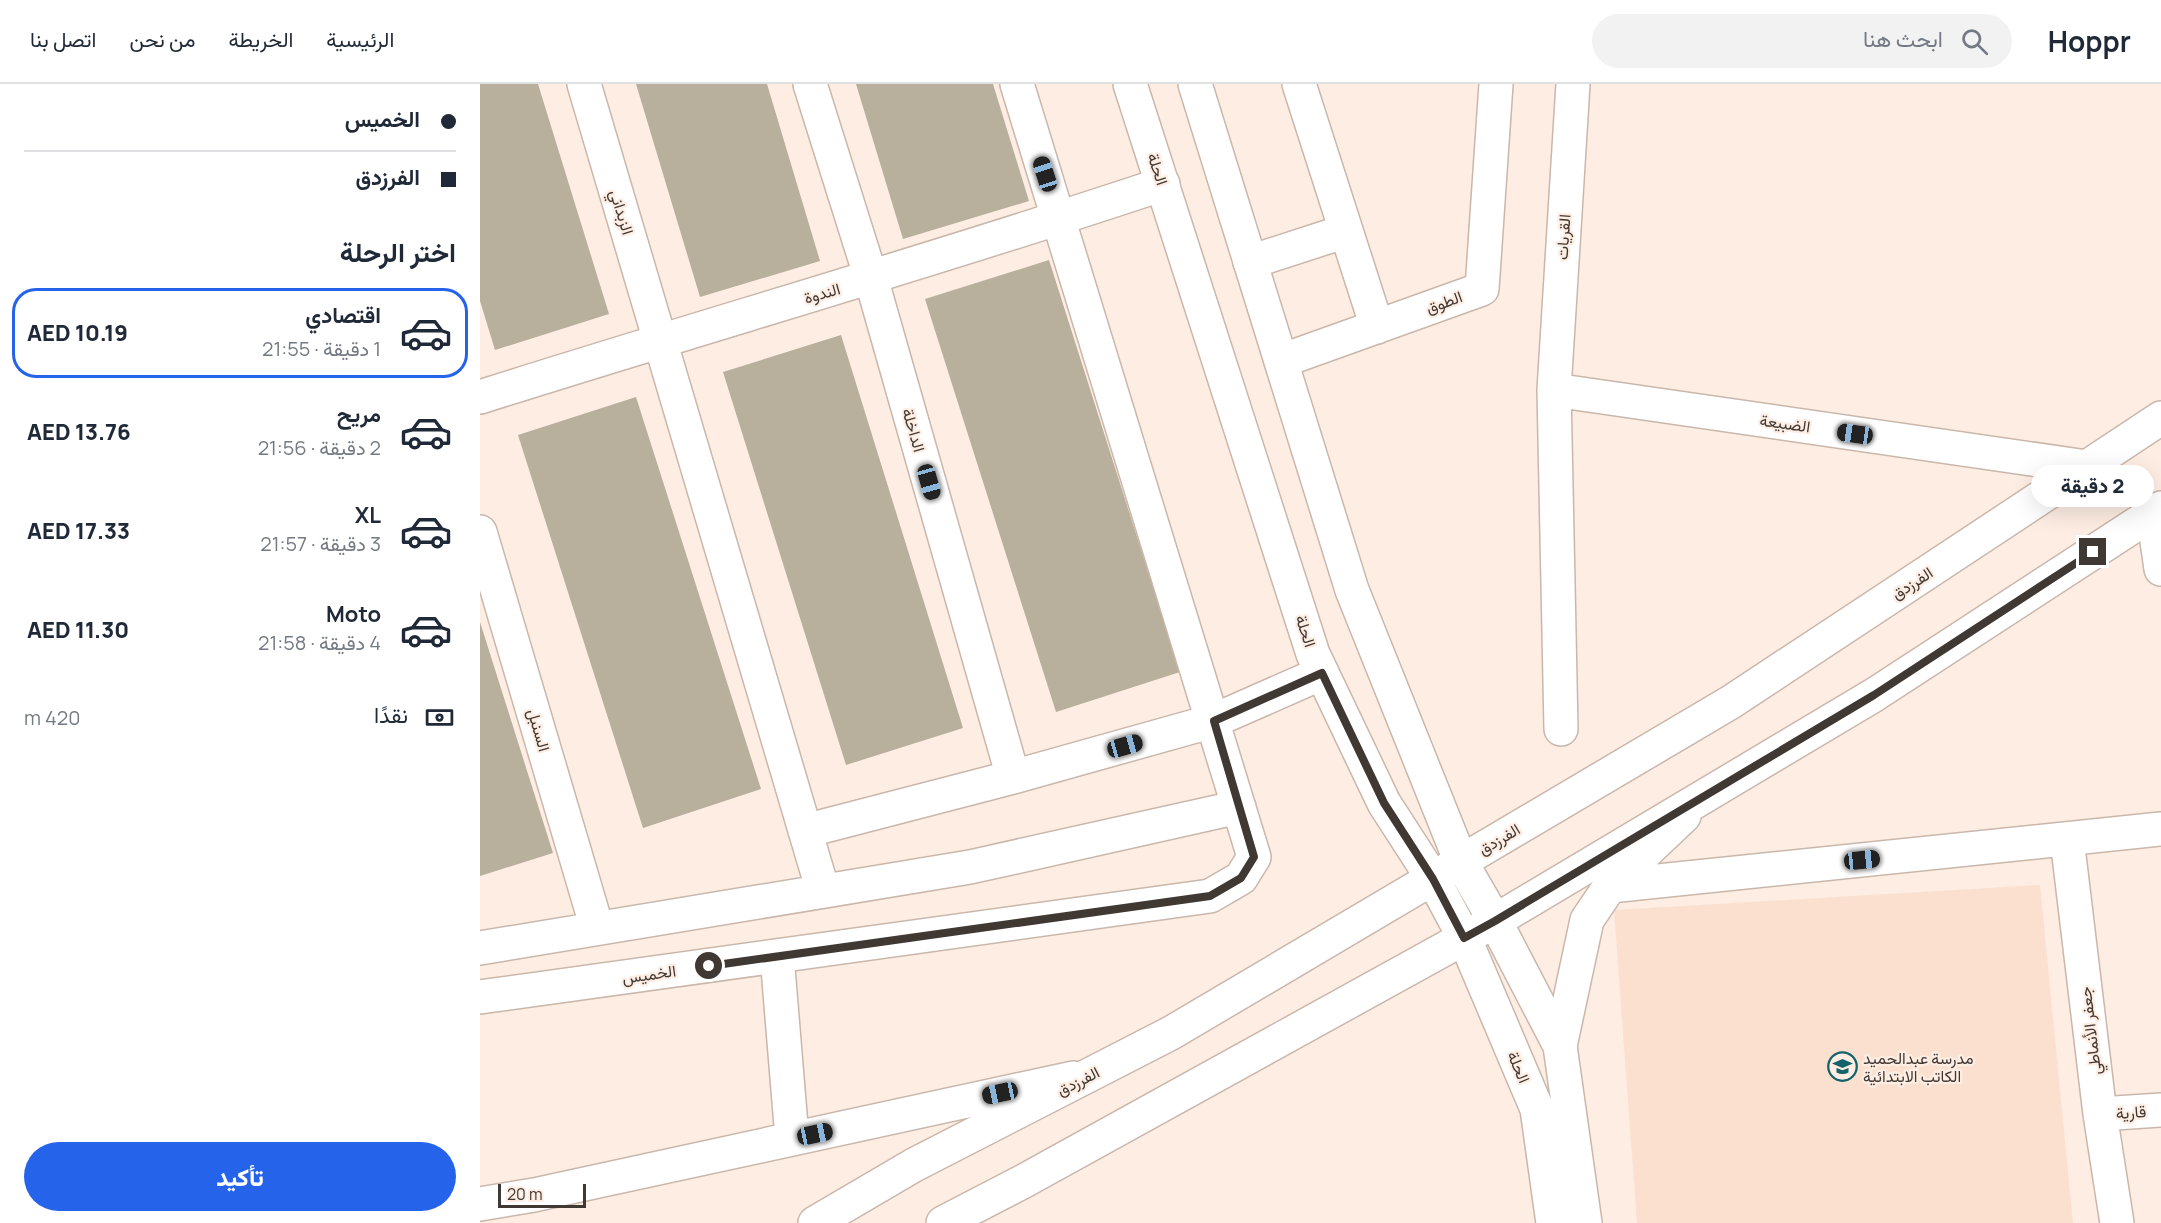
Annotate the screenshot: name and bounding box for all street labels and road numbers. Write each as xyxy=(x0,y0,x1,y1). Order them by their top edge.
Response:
street label: الحلة xyxy=(1142,150,1174,188)
street label: الزبداني xyxy=(602,187,639,238)
street label: القريات xyxy=(1550,213,1576,261)
street label: الندوة xyxy=(801,277,843,309)
street label: الطوق xyxy=(1423,285,1465,319)
street label: الداخلة xyxy=(897,406,931,454)
street label: الضبيعة xyxy=(1758,409,1812,437)
street label: الفرزدق xyxy=(1887,561,1937,605)
street label: الحلة xyxy=(1290,612,1322,650)
street label: السنبل xyxy=(522,706,556,754)
street label: الفرزدق xyxy=(1474,818,1524,860)
street label: الخميس xyxy=(621,959,677,989)
street label: جعفر الأنماطي xyxy=(2074,985,2109,1076)
street label: الحلة xyxy=(1503,1048,1535,1086)
street label: الفرزدق xyxy=(1053,1061,1103,1101)
street label: قارية xyxy=(2115,1100,2147,1124)

